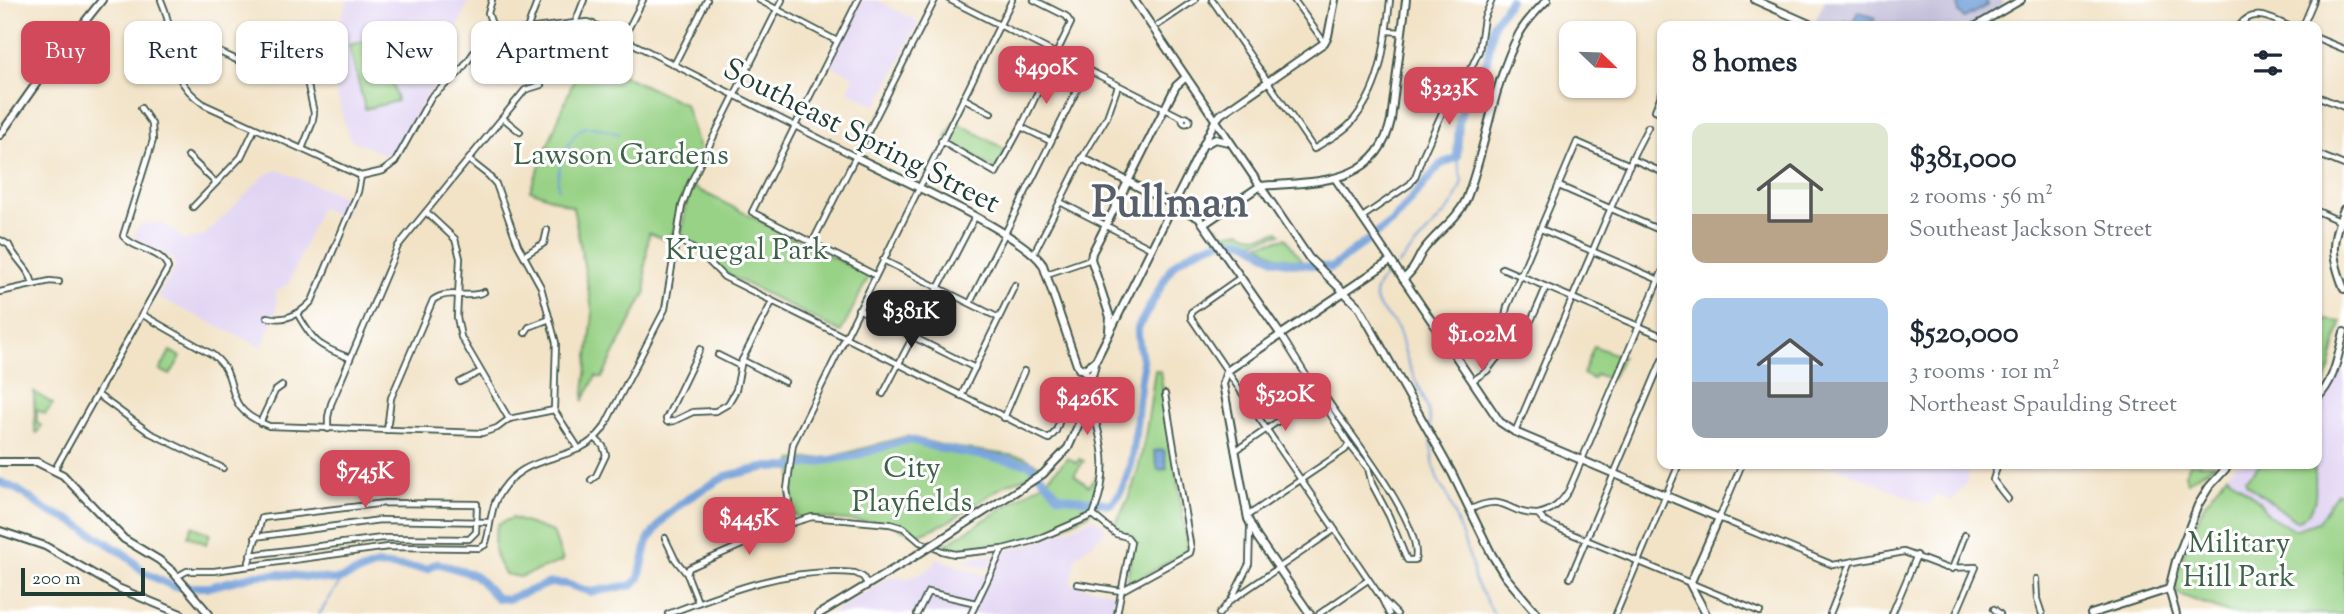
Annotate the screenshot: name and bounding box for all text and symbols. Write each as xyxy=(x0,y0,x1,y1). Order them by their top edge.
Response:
chip: Buy xyxy=(21,21,110,84)
chip: Rent xyxy=(124,21,222,84)
chip: Filters xyxy=(236,21,348,84)
chip: New xyxy=(362,21,457,84)
chip: Apartment xyxy=(471,21,633,84)
north arrow xyxy=(1559,21,1636,98)
map controls xyxy=(1559,21,1636,98)
text: 8 homes xyxy=(1692,42,1797,85)
icon: filters xyxy=(2249,44,2287,82)
pin: $490K xyxy=(997,46,1095,106)
street label: Southeast Spring Street xyxy=(715,49,1007,226)
text: $490K xyxy=(1014,52,1078,85)
pin: $323K xyxy=(1400,68,1498,127)
text: $323K xyxy=(1420,73,1478,106)
park label: Lawson Gardens xyxy=(513,135,729,178)
text: $381,000 xyxy=(1909,138,2017,181)
icon: home xyxy=(1748,151,1832,235)
district label: Pullman xyxy=(1092,174,1248,237)
text: 2 rooms · 56 m² xyxy=(1909,181,2053,214)
text: Southeast Jackson Street xyxy=(1909,214,2152,247)
park label: Kruegal Park xyxy=(665,230,829,273)
pin: $381K xyxy=(862,290,960,350)
text: $381K xyxy=(882,296,940,329)
text: $520,000 xyxy=(1909,313,2019,356)
pin: $1.02M xyxy=(1425,314,1539,373)
text: $1.02M xyxy=(1447,319,1517,352)
icon: home xyxy=(1748,326,1832,410)
text: 3 rooms · 101 m² xyxy=(1909,356,2060,389)
pin: $520K xyxy=(1236,374,1334,433)
pin: $426K xyxy=(1038,378,1136,437)
text: $520K xyxy=(1255,379,1315,412)
text: $426K xyxy=(1056,383,1118,416)
text: Northeast Spaulding Street xyxy=(1909,389,2177,422)
park label: City Playfields xyxy=(852,448,972,525)
pin: $745K xyxy=(316,450,414,510)
text: $745K xyxy=(336,456,394,489)
pin: $445K xyxy=(700,498,798,557)
text: $445K xyxy=(719,503,779,536)
park label: Military Hill Park xyxy=(2183,523,2295,600)
scale bar xyxy=(21,565,145,597)
text: 200 m xyxy=(32,566,81,593)

